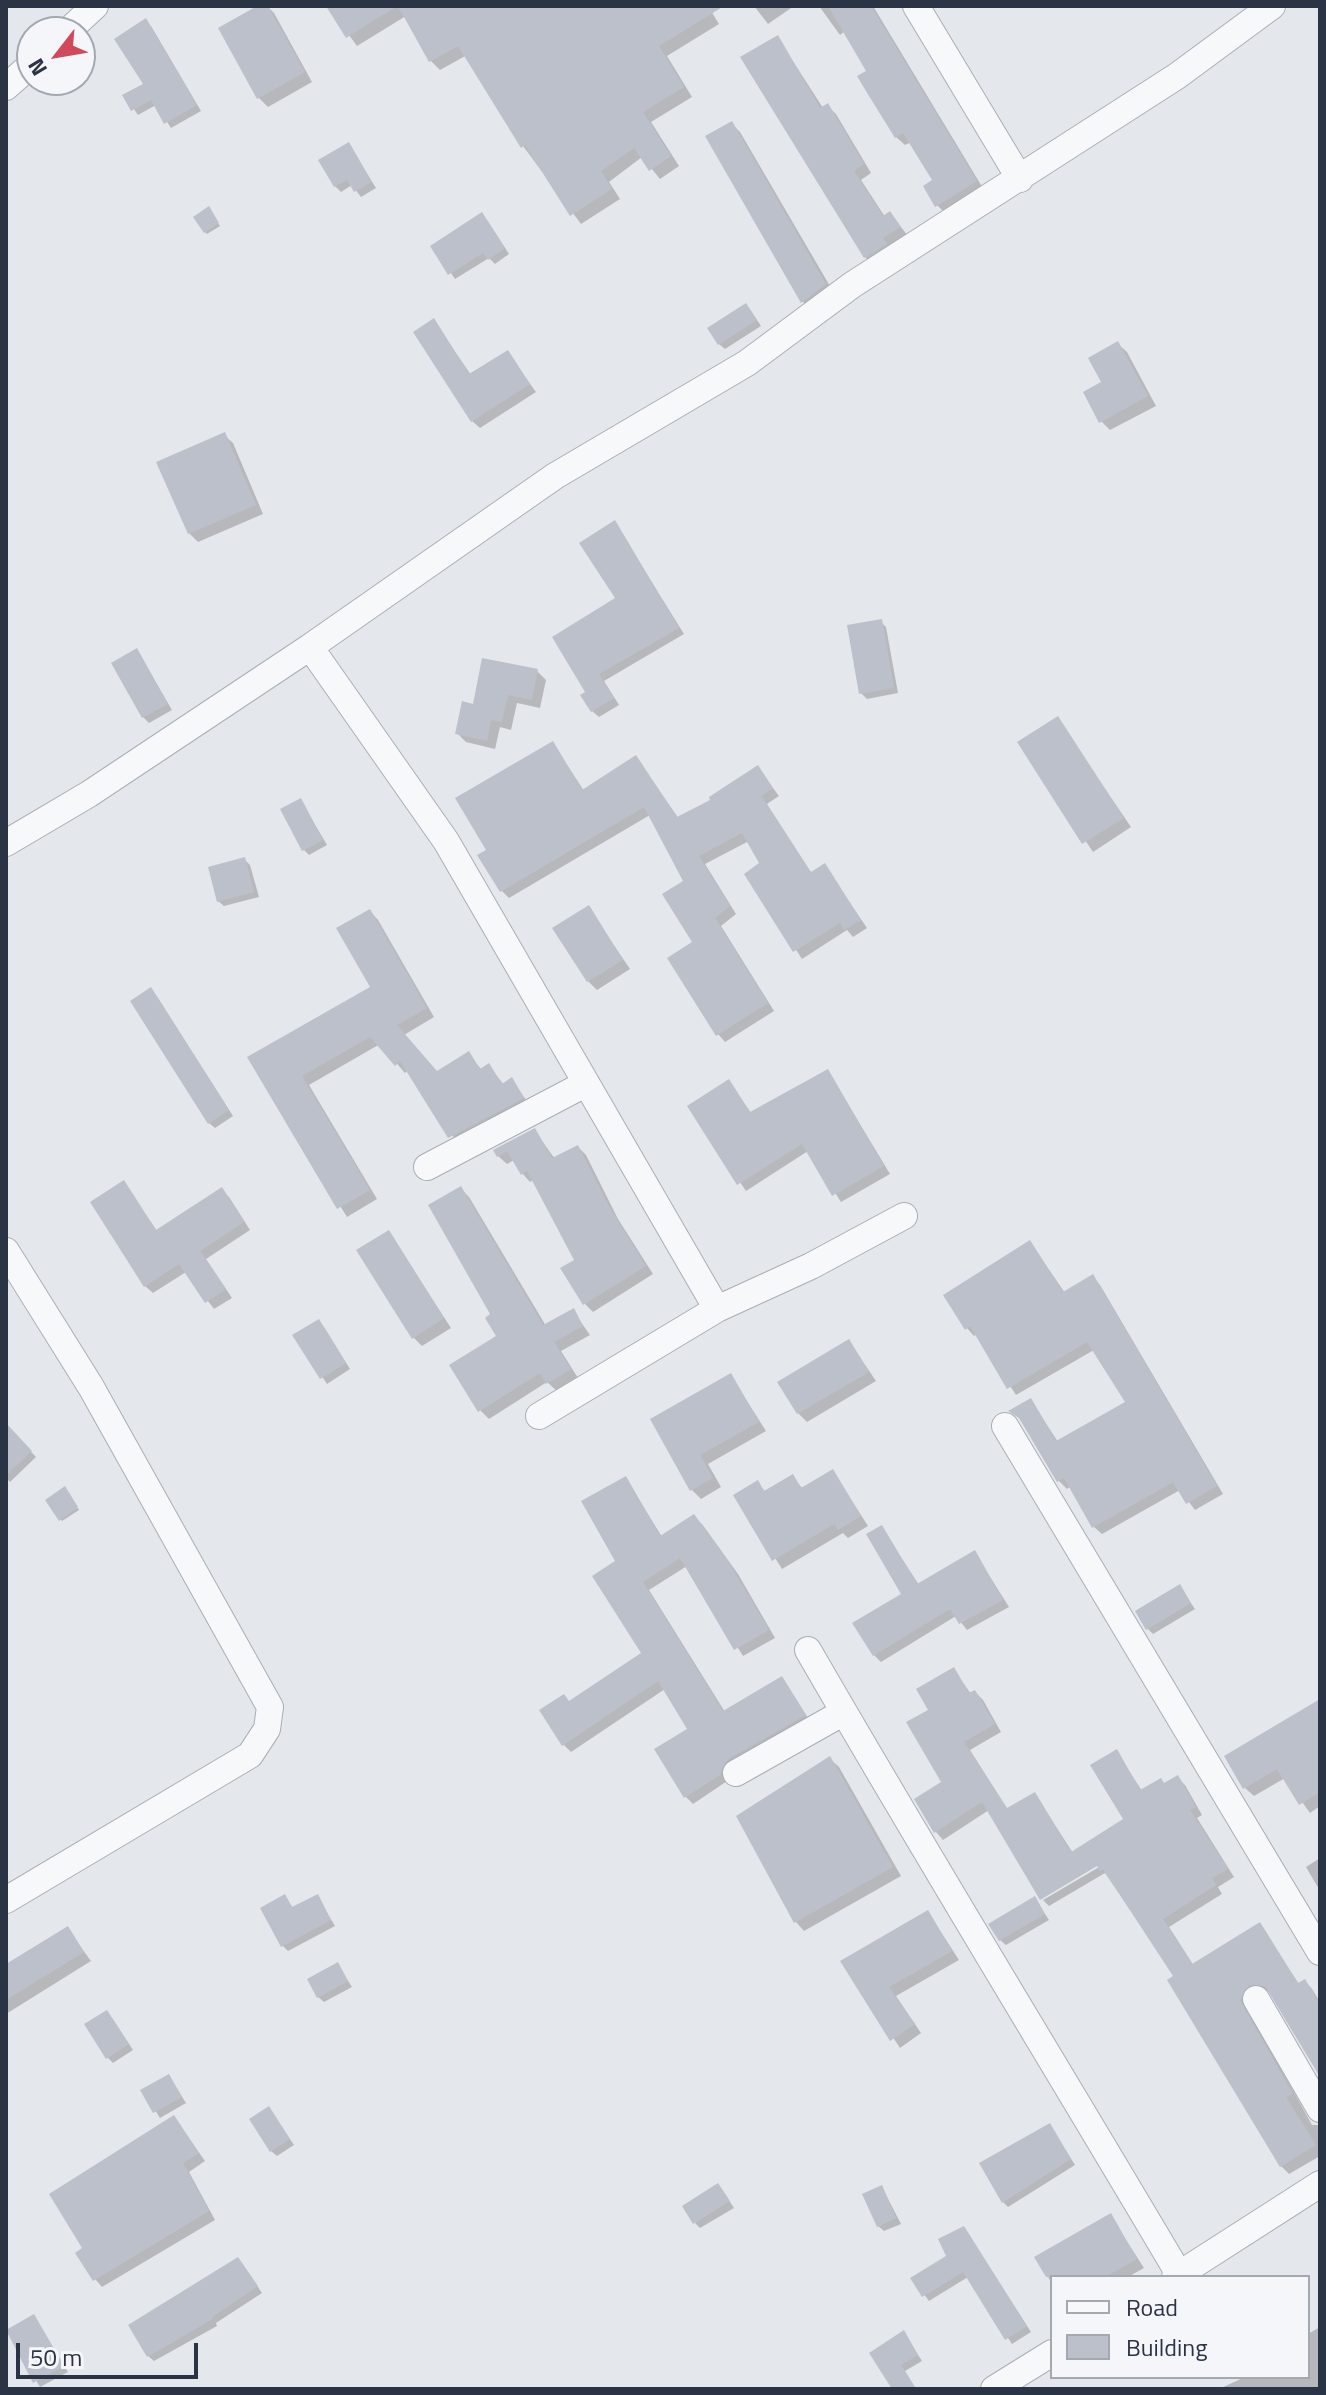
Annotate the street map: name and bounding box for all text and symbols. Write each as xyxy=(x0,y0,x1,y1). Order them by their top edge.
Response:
north arrow xyxy=(16,16,96,96)
text: N xyxy=(19,52,56,83)
legend xyxy=(1050,2275,1310,2379)
text: Road xyxy=(1126,2289,1178,2325)
scale bar xyxy=(20,2327,202,2377)
text: Building xyxy=(1126,2329,1208,2365)
text: 50 m xyxy=(30,2339,82,2375)

